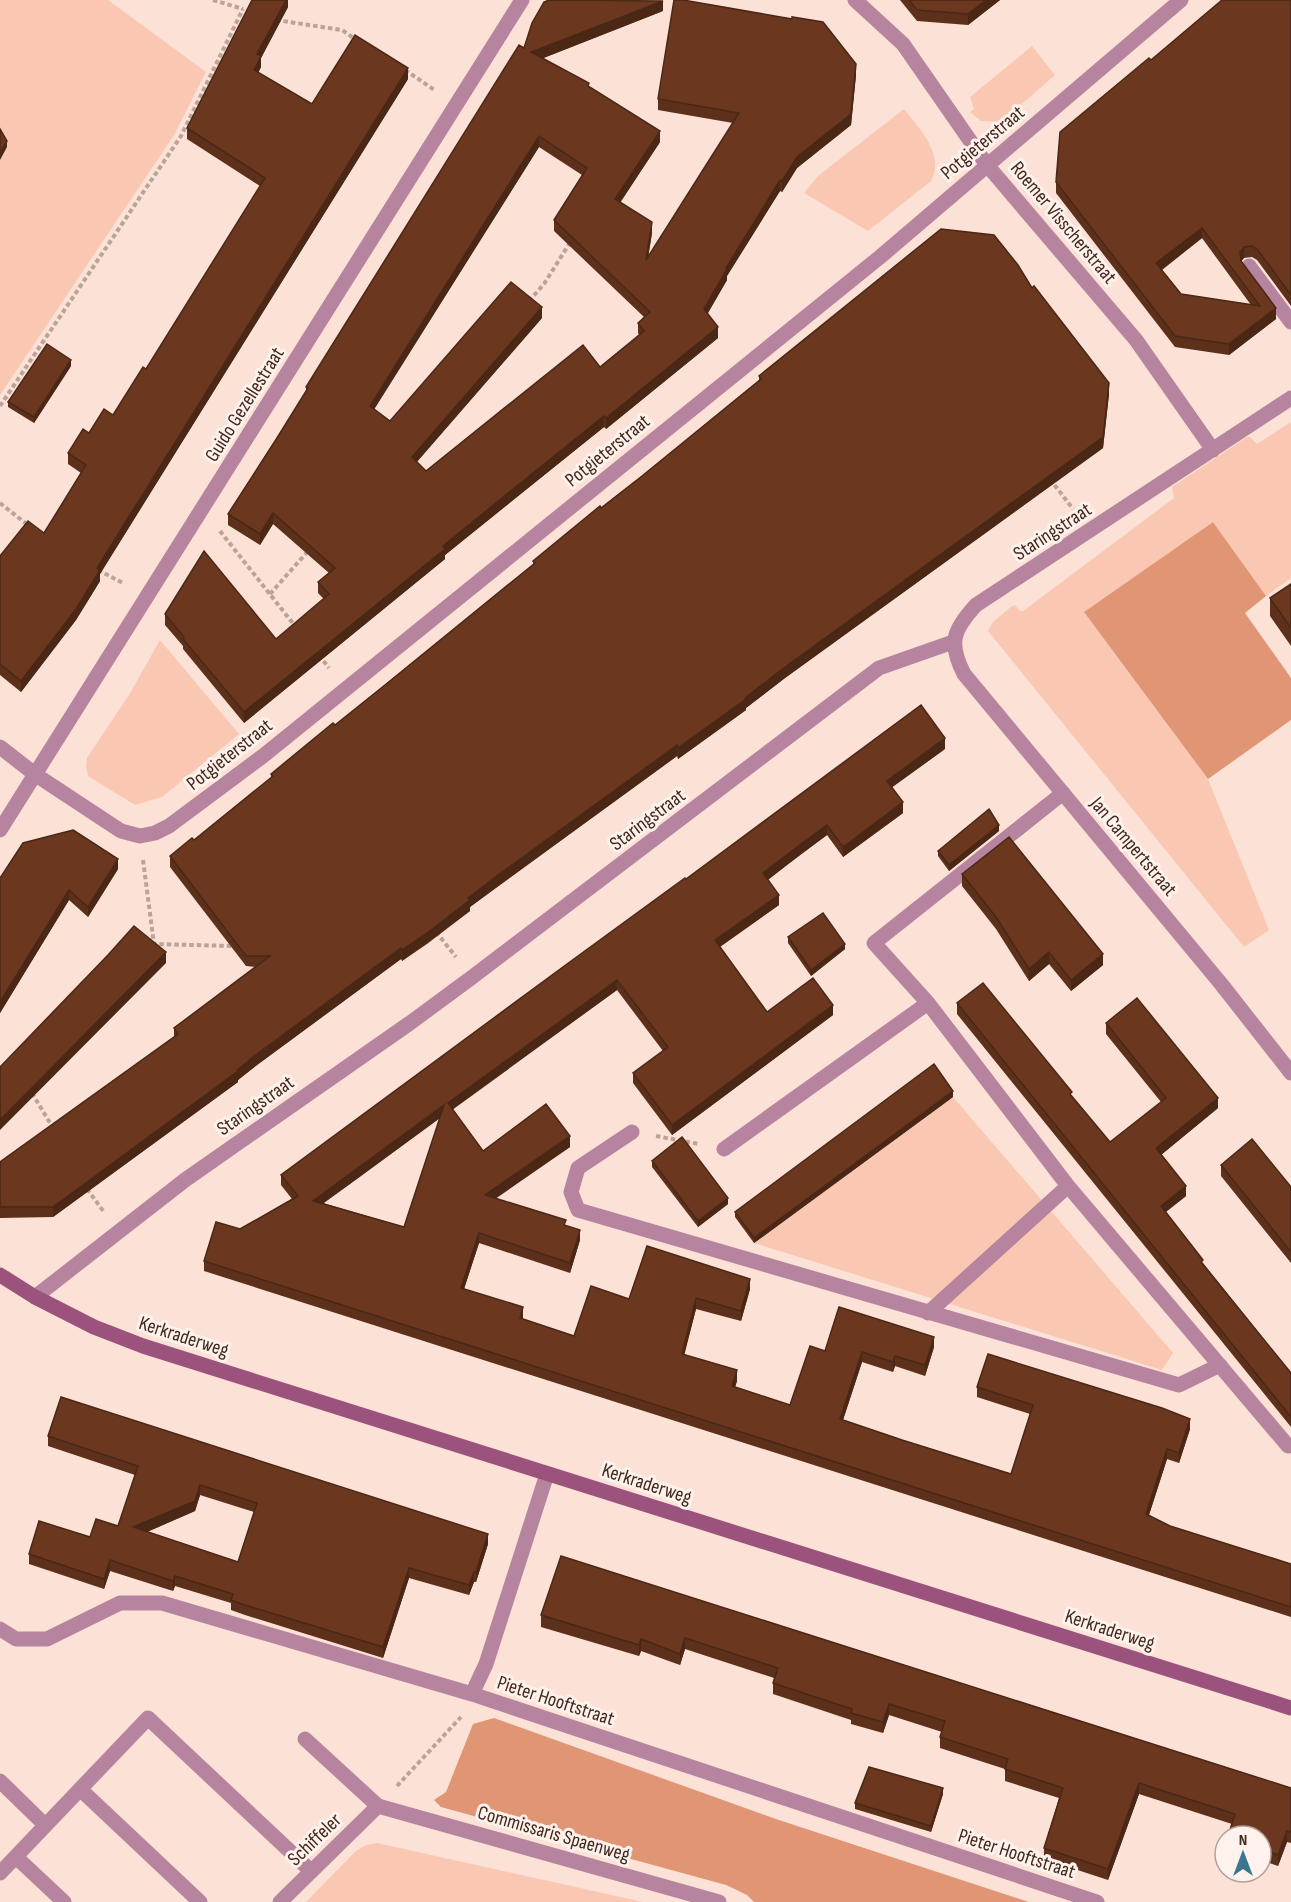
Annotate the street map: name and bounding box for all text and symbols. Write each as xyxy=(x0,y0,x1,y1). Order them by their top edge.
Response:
street label: Potgieterstraat xyxy=(936,101,1029,185)
street label: Roemer Visscherstraat xyxy=(1005,157,1121,289)
street label: Guido Gezellestraat xyxy=(200,343,290,466)
street label: Potgieterstraat xyxy=(560,409,655,492)
street label: Staringstraat xyxy=(1009,498,1096,566)
street label: Potgieterstraat xyxy=(182,714,277,796)
street label: Staringstraat xyxy=(605,784,690,856)
street label: Jan Campertstraat xyxy=(1084,791,1182,901)
street label: Staringstraat xyxy=(212,1071,299,1141)
street label: Kerkraderweg xyxy=(136,1311,232,1363)
street label: Kerkraderweg xyxy=(599,1458,695,1510)
street label: Kerkraderweg xyxy=(1062,1604,1158,1656)
street label: Pieter Hooftstraat xyxy=(494,1671,617,1731)
street label: Commissaris Spaenweg xyxy=(475,1801,633,1867)
street label: Schiffeler xyxy=(283,1808,347,1871)
street label: Pieter Hooftstraat xyxy=(955,1824,1078,1884)
north arrow xyxy=(1213,1824,1273,1884)
text: N xyxy=(1239,1831,1247,1850)

